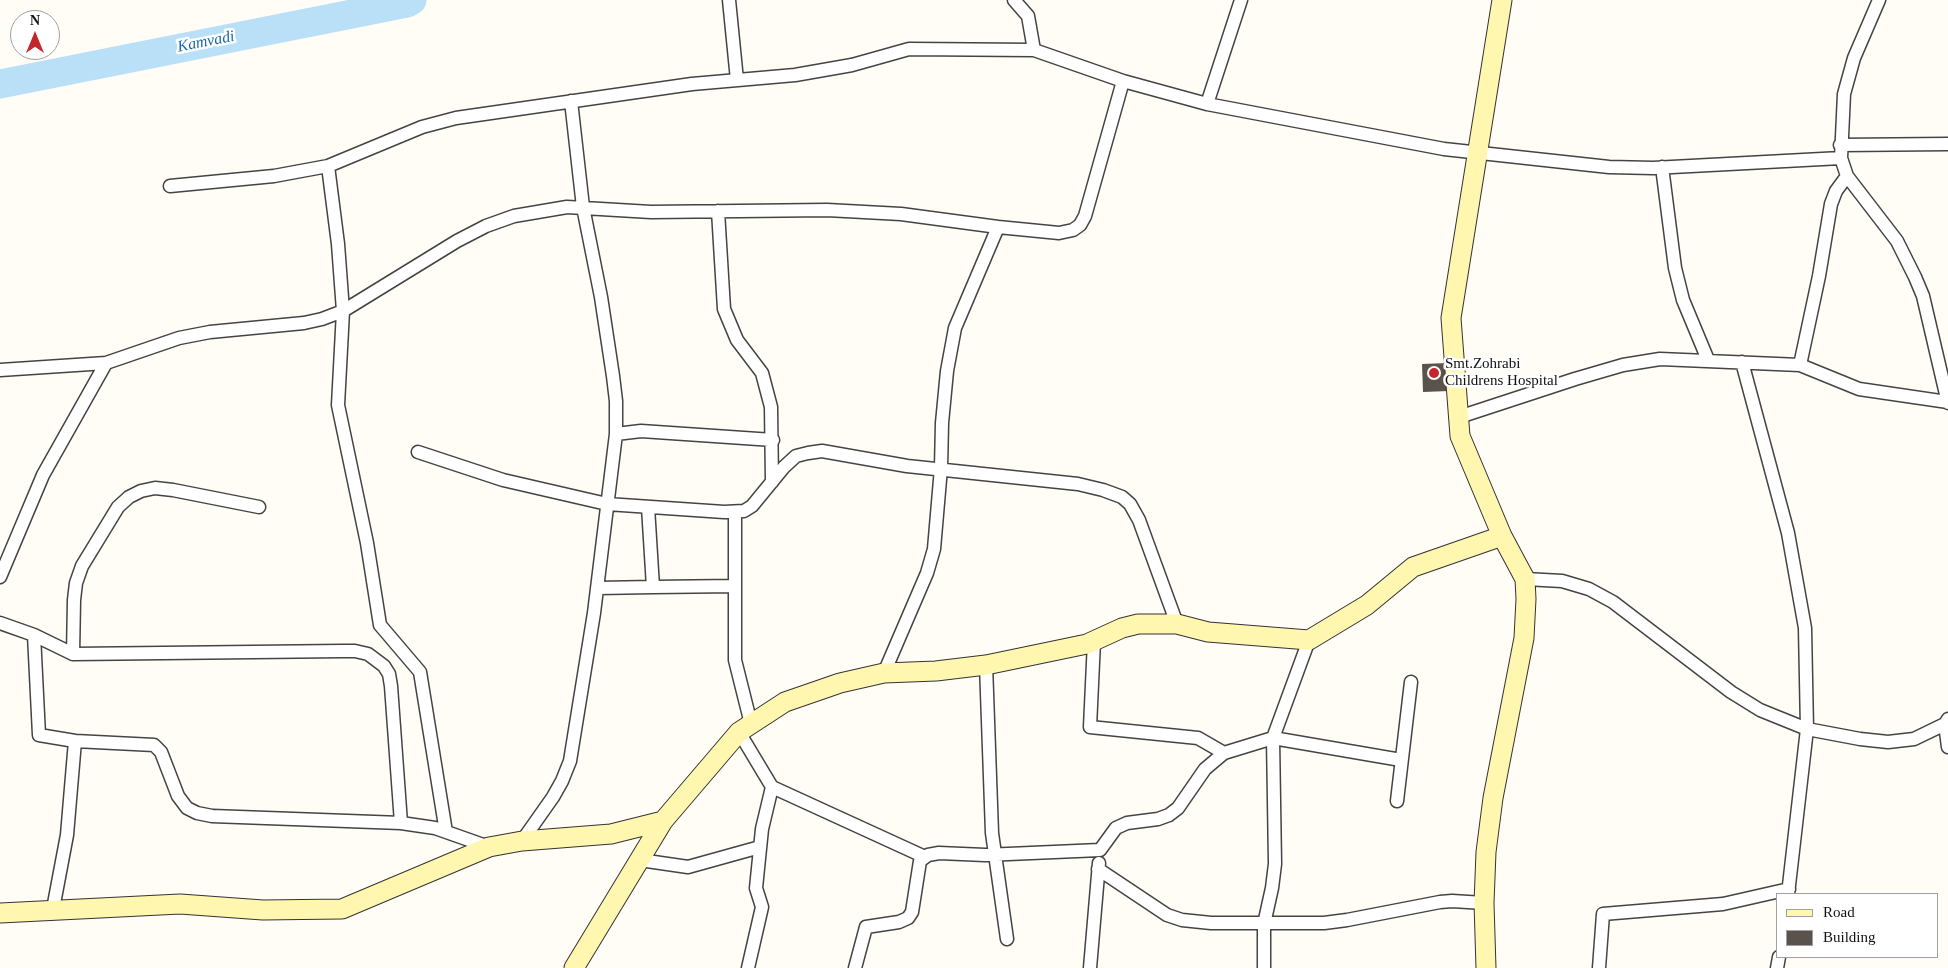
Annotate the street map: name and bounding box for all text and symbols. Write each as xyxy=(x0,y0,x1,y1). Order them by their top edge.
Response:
north arrow xyxy=(10,10,60,60)
text: N xyxy=(30,13,40,28)
water label: Kamvadi xyxy=(176,27,236,57)
place label: Smt.Zohrabi Childrens Hospital xyxy=(1445,355,1558,390)
marker: Smt.Zohrabi Childrens Hospital xyxy=(1427,366,1441,380)
legend xyxy=(1776,893,1938,958)
text: Road xyxy=(1823,904,1855,920)
text: Building xyxy=(1823,929,1876,945)

